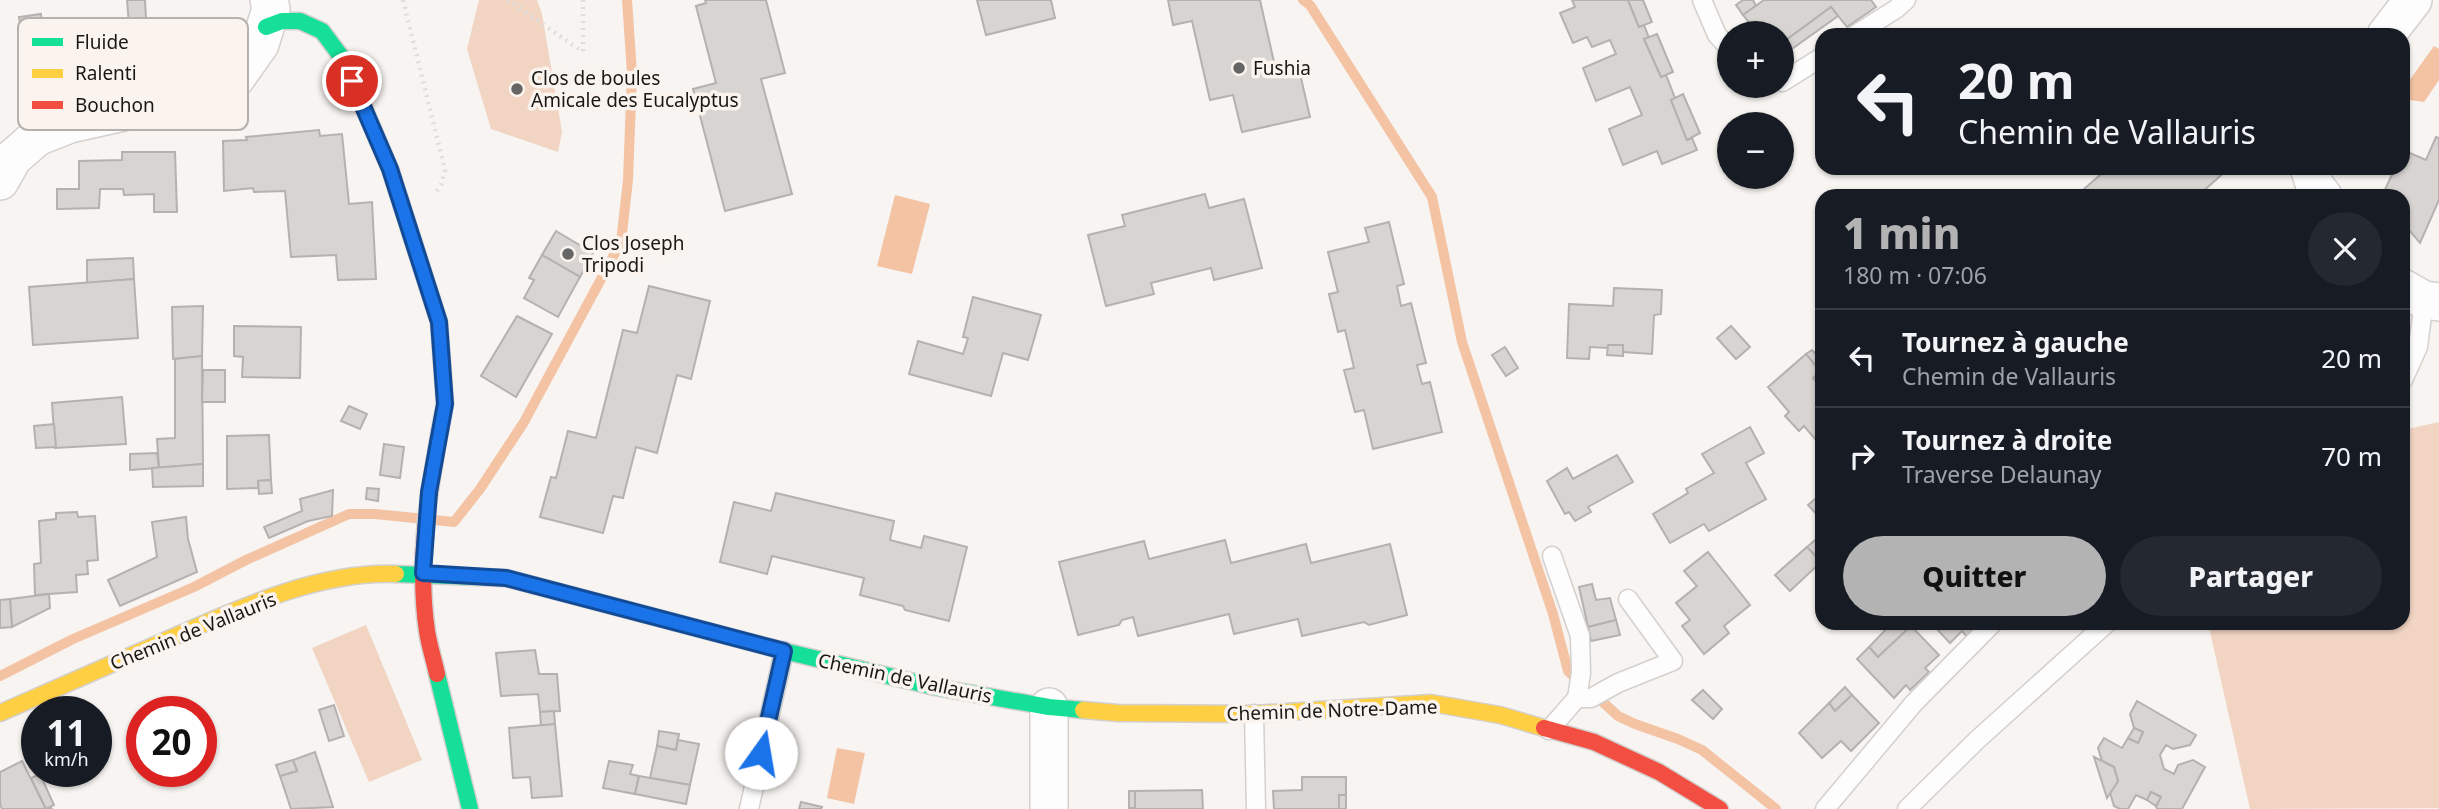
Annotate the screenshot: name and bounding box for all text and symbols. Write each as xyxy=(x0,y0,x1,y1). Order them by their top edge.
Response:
legend xyxy=(18,18,248,130)
map controls xyxy=(1717,21,1794,189)
button: + xyxy=(1717,21,1794,98)
text: Fluide xyxy=(75,29,129,55)
text: 20 m xyxy=(1958,47,2075,113)
pin xyxy=(322,51,382,111)
place label: Fushia xyxy=(1253,55,1311,81)
icon: left xyxy=(1843,56,1934,147)
text: Ralenti xyxy=(75,60,137,86)
marker: Fushia xyxy=(1231,60,1247,76)
icon: arrive xyxy=(333,62,371,100)
place label: Clos de boules Amicale des Eucalyptus xyxy=(531,65,739,113)
marker: Clos de boules Amicale des Eucalyptus xyxy=(509,81,525,97)
text: Bouchon xyxy=(75,92,155,118)
text: Chemin de Vallauris xyxy=(1958,110,2256,153)
button: − xyxy=(1717,112,1794,189)
text: 1 min xyxy=(1843,204,1960,261)
button: close xyxy=(2308,212,2382,286)
place label: Clos Joseph Tripodi xyxy=(582,230,684,278)
marker: Clos Joseph Tripodi xyxy=(560,246,576,262)
text: 180 m · 07:06 xyxy=(1843,259,1987,291)
text: Tournez à gauche xyxy=(1902,324,2129,360)
icon: left xyxy=(1843,339,1881,377)
text: 20 m xyxy=(2321,340,2382,376)
text: Chemin de Vallauris xyxy=(1902,360,2116,392)
text: Tournez à droite xyxy=(1902,422,2112,458)
icon: right xyxy=(1843,437,1881,475)
text: 70 m xyxy=(2321,438,2382,474)
text: Traverse Delaunay xyxy=(1902,458,2101,490)
button: Quitter xyxy=(1843,536,2106,616)
button: Partager xyxy=(2120,536,2382,616)
street label: Chemin de Vallauris xyxy=(106,586,280,676)
street label: Chemin de Vallauris xyxy=(816,647,994,709)
street label: Chemin de Notre-Dame xyxy=(1226,693,1438,727)
speed limit sign: 20 xyxy=(126,696,217,787)
text: 11 xyxy=(46,709,87,756)
position arrow xyxy=(724,716,798,790)
text: km/h xyxy=(44,747,89,771)

